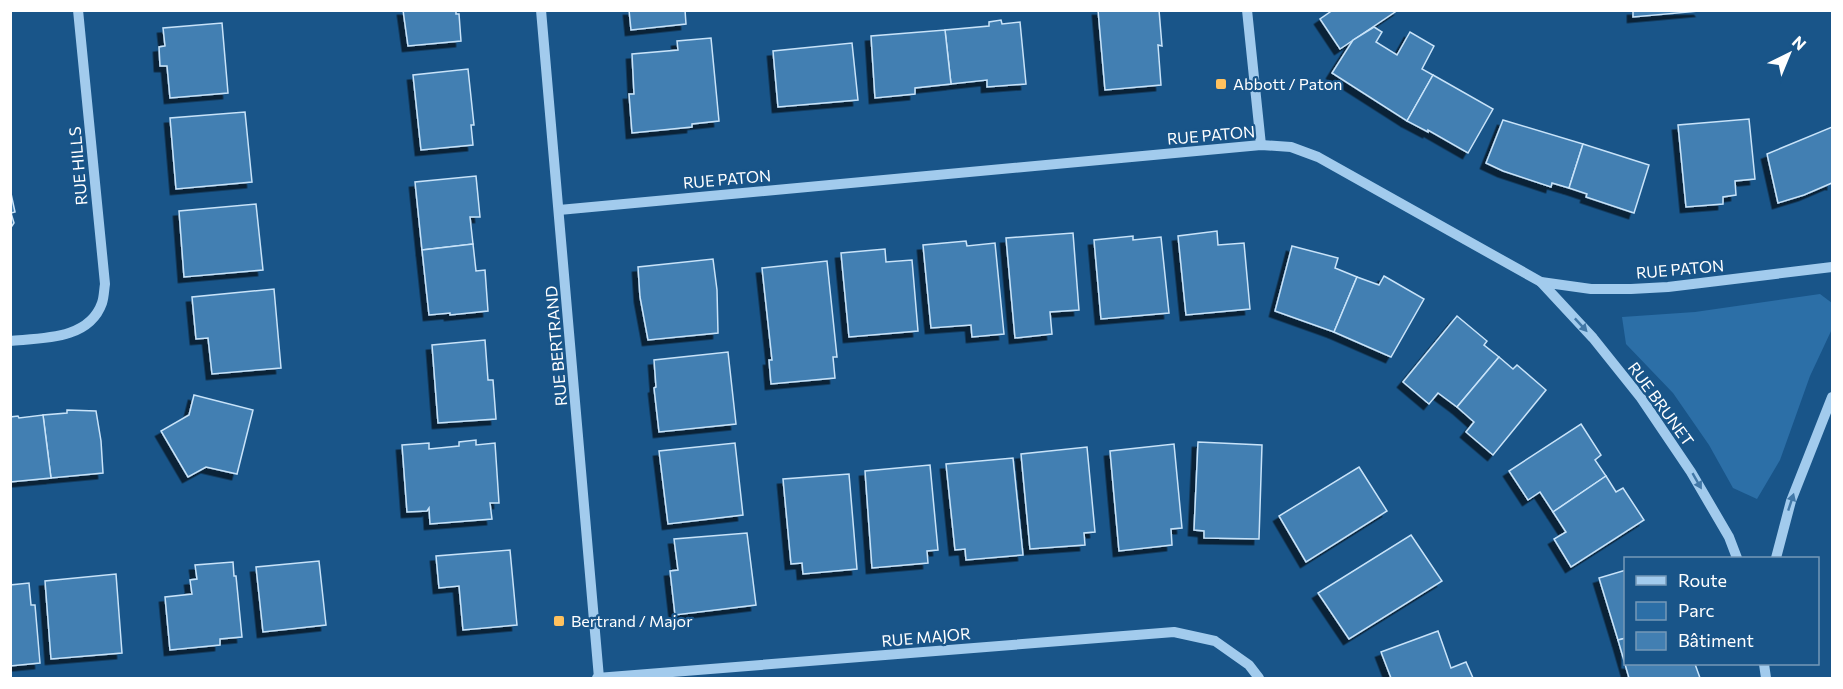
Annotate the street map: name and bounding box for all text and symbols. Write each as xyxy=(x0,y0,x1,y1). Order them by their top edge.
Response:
north arrow xyxy=(1759,24,1819,84)
text: N xyxy=(1789,32,1810,54)
place label: Abbott / Paton xyxy=(1233,74,1342,93)
marker: Abbott / Paton xyxy=(1214,77,1228,91)
street label: RUE PATON xyxy=(1166,121,1256,148)
street label: RUE HILLS xyxy=(65,126,90,206)
street label: RUE PATON xyxy=(682,165,772,192)
street label: RUE PATON xyxy=(1635,255,1725,282)
street label: RUE BERTRAND xyxy=(541,285,570,407)
one-way arrow xyxy=(1573,318,1587,332)
street label: RUE BRUNET xyxy=(1625,358,1698,449)
one-way arrow xyxy=(1692,473,1702,490)
one-way arrow xyxy=(1787,493,1796,511)
legend xyxy=(1624,557,1819,665)
text: Route xyxy=(1678,569,1727,591)
text: Parc xyxy=(1678,599,1715,621)
place label: Bertrand / Major xyxy=(571,611,693,630)
marker: Bertrand / Major xyxy=(552,614,566,628)
street label: RUE MAJOR xyxy=(881,623,972,650)
text: Bâtiment xyxy=(1678,629,1754,651)

